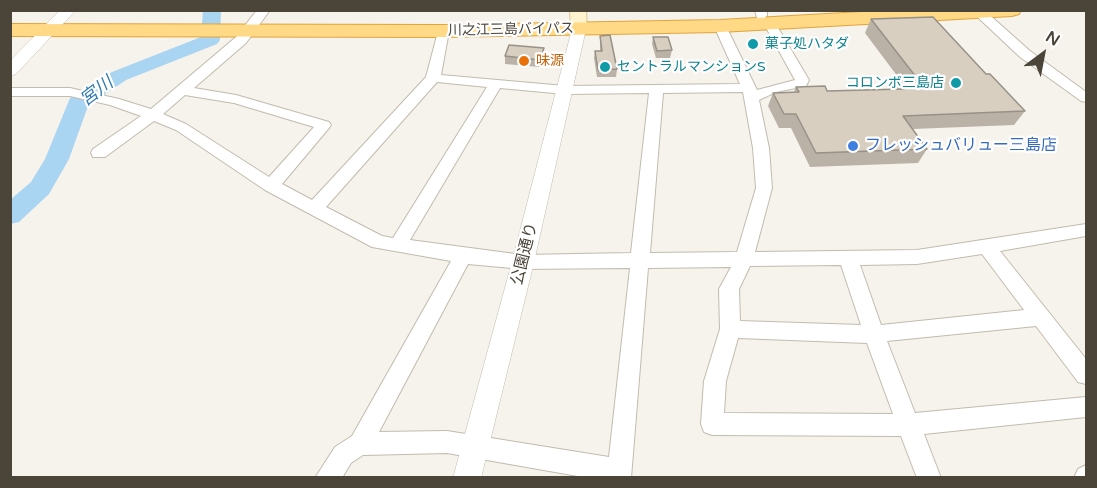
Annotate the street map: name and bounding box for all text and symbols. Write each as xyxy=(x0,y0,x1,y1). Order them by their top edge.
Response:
street label: 川之江三島バイパス xyxy=(448,21,574,39)
north arrow xyxy=(1013,24,1073,84)
text: N xyxy=(1042,27,1063,51)
place label: 菓子処ハタダ xyxy=(765,36,849,52)
marker: 菓子処ハタダ xyxy=(746,37,760,51)
place label: 味源 xyxy=(536,53,564,69)
marker: 味源 xyxy=(517,54,531,68)
place label: セントラルマンションS xyxy=(617,59,766,75)
marker: セントラルマンションS xyxy=(598,60,612,74)
water label: 宮川 xyxy=(76,73,118,111)
place label: コロンボ三島店 xyxy=(846,75,944,91)
marker: コロンボ三島店 xyxy=(949,76,963,90)
place label: フレッシュバリュー三島店 xyxy=(865,136,1057,156)
marker: フレッシュバリュー三島店 xyxy=(846,139,860,153)
street label: 公園通り xyxy=(508,221,542,287)

